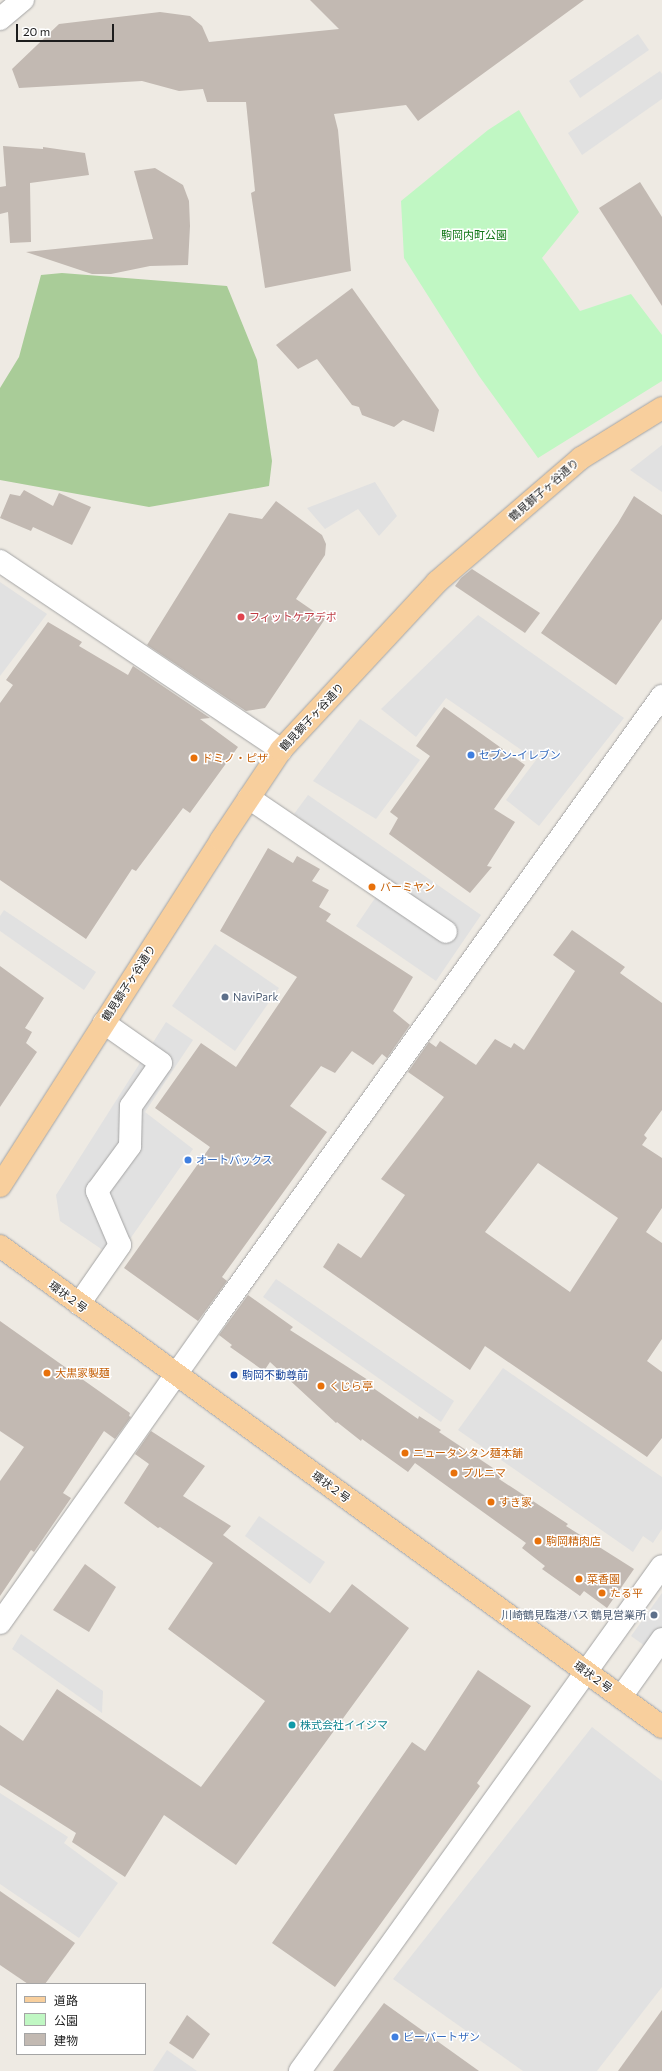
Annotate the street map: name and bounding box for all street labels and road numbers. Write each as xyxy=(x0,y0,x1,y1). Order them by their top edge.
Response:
street label: 鶴見獅子ヶ谷通り xyxy=(506,456,582,524)
street label: 鶴見獅子ヶ谷通り xyxy=(277,680,347,754)
street label: 鶴見獅子ヶ谷通り xyxy=(100,943,158,1023)
street label: 環状２号 xyxy=(46,1279,90,1315)
street label: 環状２号 xyxy=(309,1469,353,1505)
street label: 環状２号 xyxy=(571,1659,615,1695)

